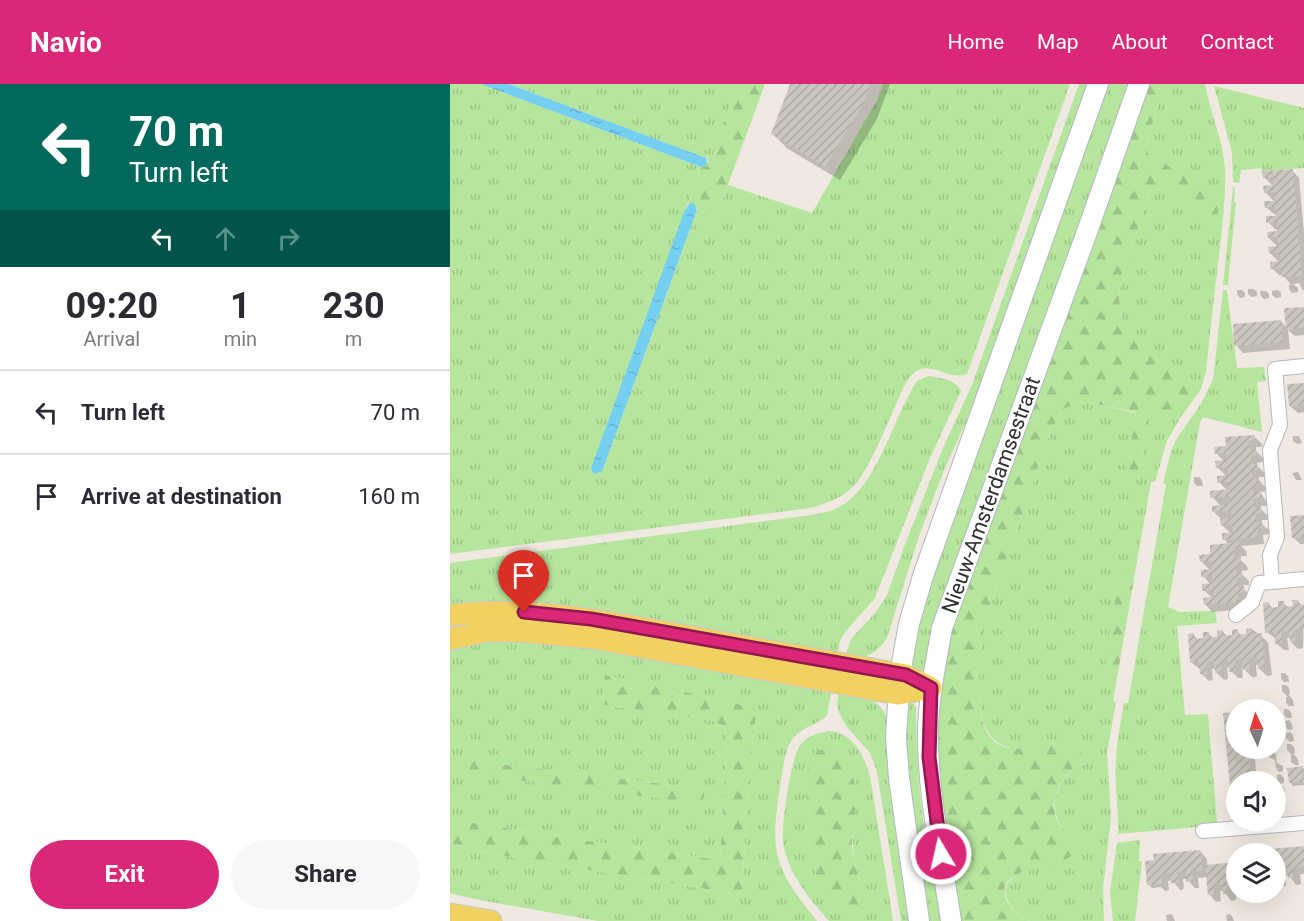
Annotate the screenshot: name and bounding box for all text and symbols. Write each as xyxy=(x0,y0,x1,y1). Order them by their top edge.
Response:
text: Navio xyxy=(30,26,102,59)
text: Home xyxy=(948,30,1004,54)
text: Map xyxy=(1037,30,1079,54)
text: About xyxy=(1112,30,1168,54)
text: Contact xyxy=(1201,30,1274,54)
text: 70 m xyxy=(129,107,224,156)
icon: left xyxy=(30,108,108,186)
text: Turn left xyxy=(129,157,229,189)
icon: left xyxy=(146,222,179,255)
icon: ahead xyxy=(209,222,242,255)
icon: right xyxy=(272,222,305,255)
text: 09:20 xyxy=(65,285,158,327)
text: 1 xyxy=(230,285,251,327)
text: 230 xyxy=(323,285,385,327)
text: Arrival xyxy=(83,327,140,351)
text: min xyxy=(224,327,257,351)
text: m xyxy=(345,327,362,351)
street label: Nieuw-Amsterdamsestraat xyxy=(937,373,1045,617)
icon: left xyxy=(30,396,63,429)
text: Turn left xyxy=(81,400,165,425)
text: 70 m xyxy=(371,400,420,425)
icon: arrive xyxy=(30,480,63,513)
text: Arrive at destination xyxy=(81,484,282,509)
text: 160 m xyxy=(358,484,420,509)
pin xyxy=(498,550,549,612)
icon: arrive xyxy=(507,559,540,592)
north arrow xyxy=(1226,699,1286,759)
map controls xyxy=(1226,699,1286,903)
button: sound xyxy=(1226,771,1286,831)
position arrow xyxy=(909,822,973,886)
button: Exit xyxy=(30,840,219,909)
button: Share xyxy=(231,840,420,909)
button: layers xyxy=(1226,843,1286,903)

